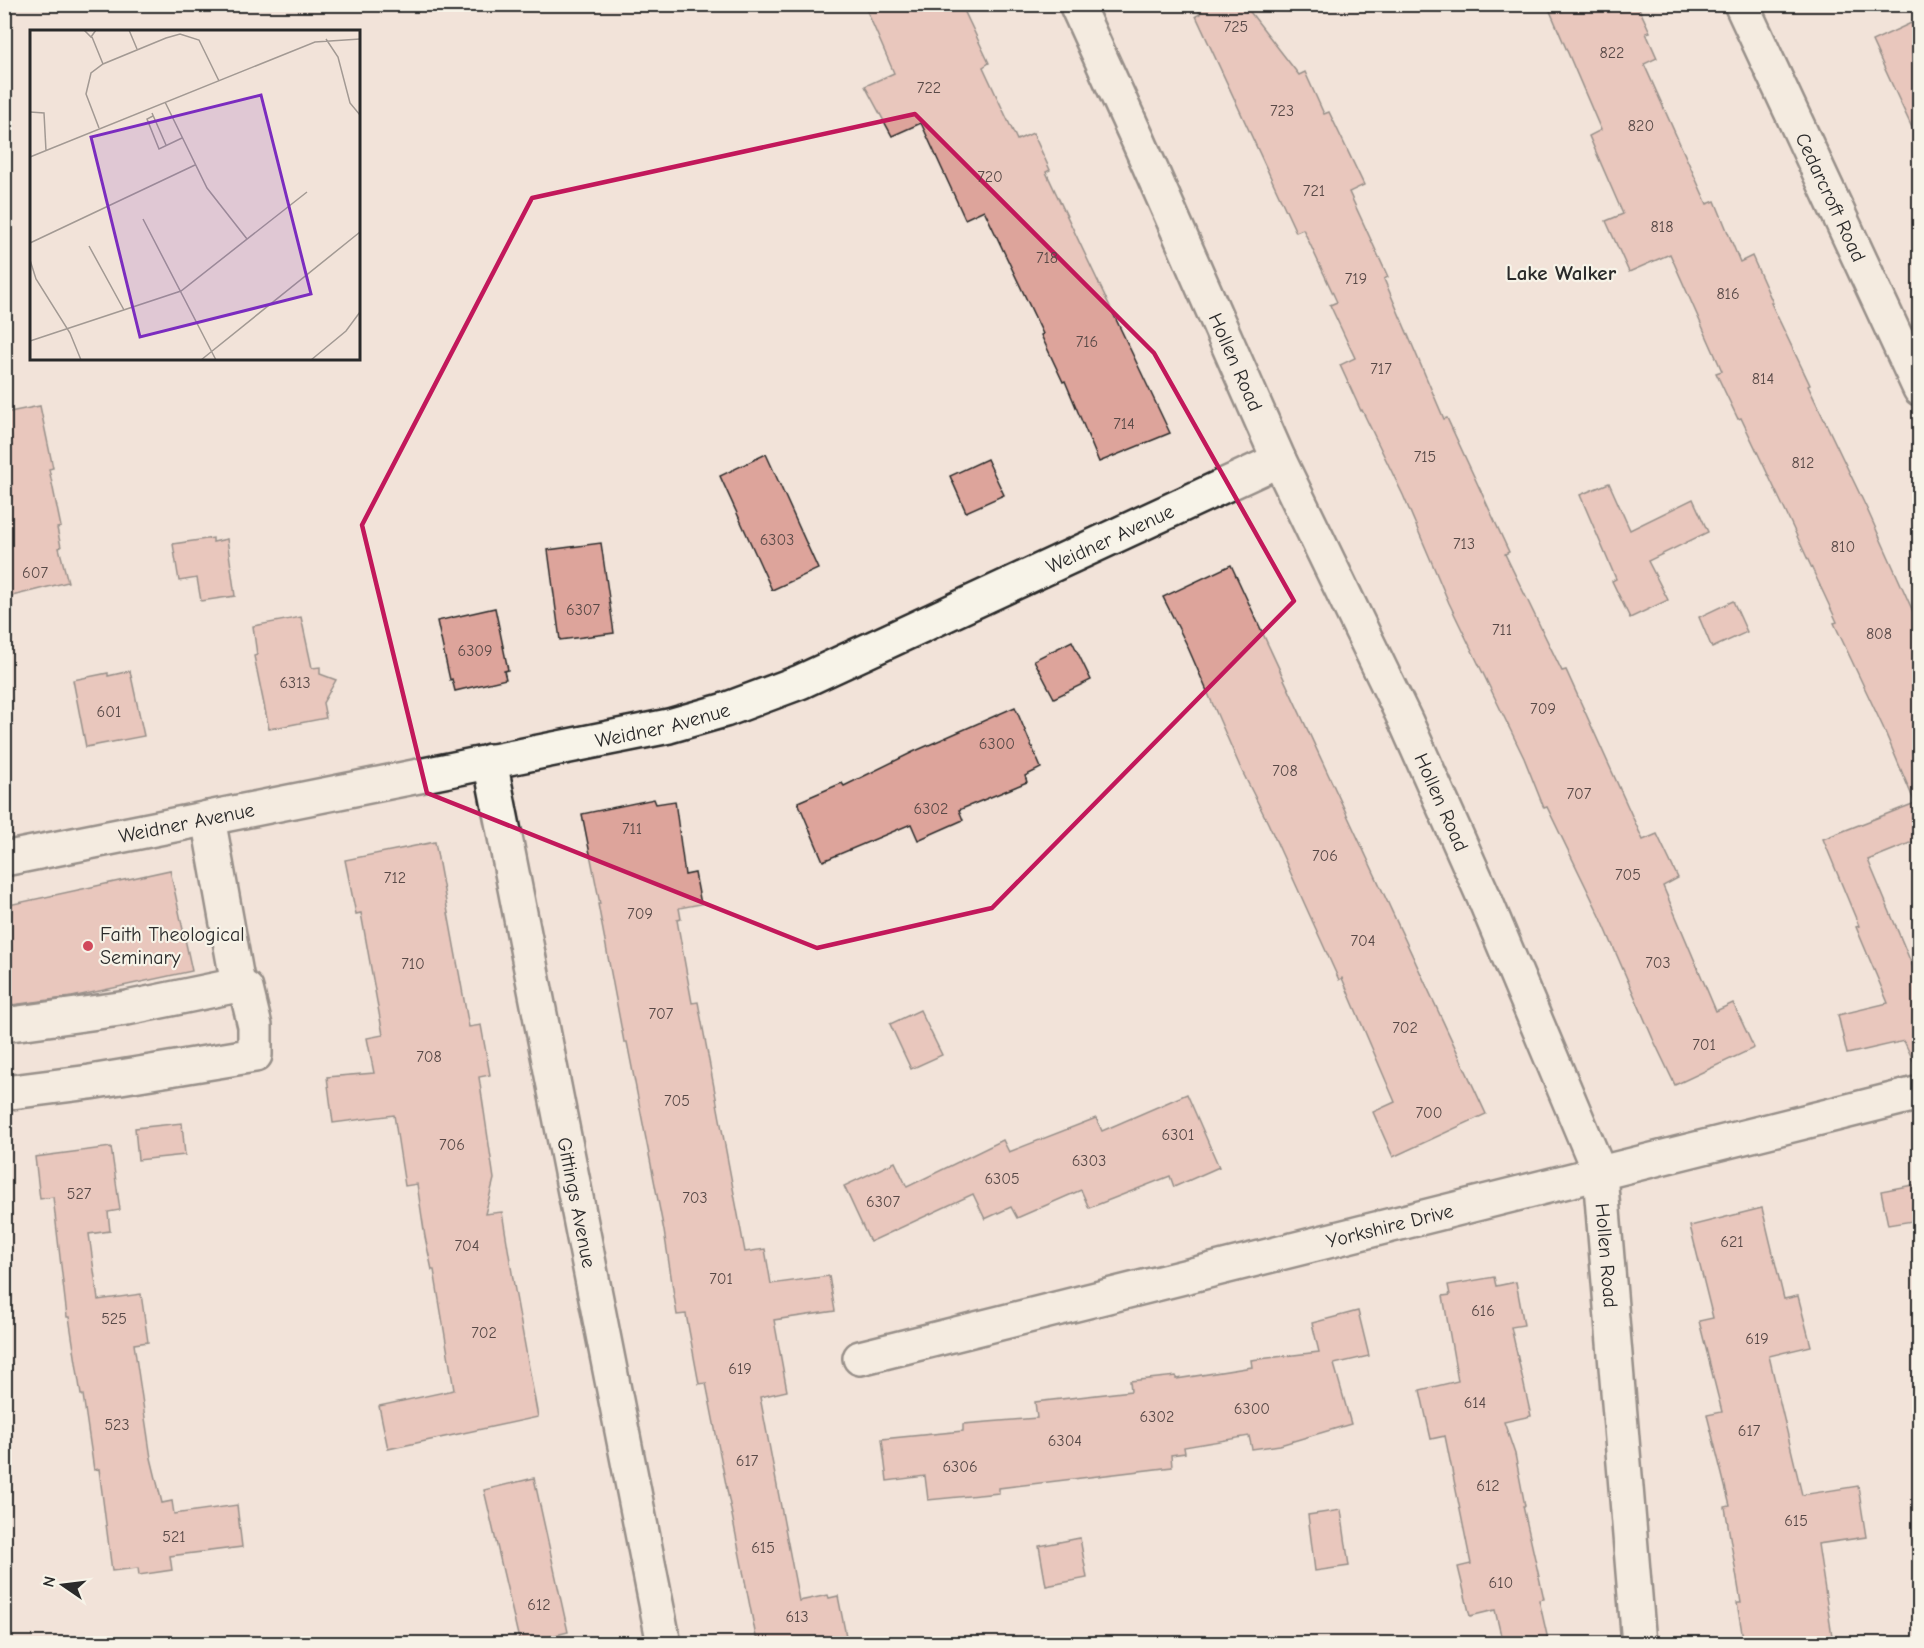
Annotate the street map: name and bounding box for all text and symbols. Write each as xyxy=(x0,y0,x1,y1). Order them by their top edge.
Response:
house number: 725 xyxy=(1224,18,1248,36)
inset map xyxy=(30,30,360,360)
house number: 822 xyxy=(1600,44,1624,62)
house number: 722 xyxy=(917,79,941,97)
house number: 723 xyxy=(1270,102,1294,120)
house number: 820 xyxy=(1628,117,1654,135)
street label: Cedarcroft Road xyxy=(1791,129,1871,265)
house number: 720 xyxy=(977,168,1003,186)
house number: 721 xyxy=(1303,182,1325,200)
house number: 818 xyxy=(1651,218,1673,236)
house number: 718 xyxy=(1036,249,1058,267)
district label: Lake Walker xyxy=(1506,261,1617,285)
house number: 719 xyxy=(1345,270,1367,288)
house number: 816 xyxy=(1716,285,1740,303)
street label: Hollen Road xyxy=(1204,309,1267,415)
house number: 716 xyxy=(1076,333,1098,351)
house number: 717 xyxy=(1370,360,1392,378)
house number: 814 xyxy=(1752,370,1774,388)
house number: 714 xyxy=(1113,415,1135,433)
house number: 715 xyxy=(1414,448,1436,466)
house number: 812 xyxy=(1792,454,1814,472)
street label: Weidner Avenue xyxy=(1042,499,1177,578)
house number: 6303 xyxy=(760,531,794,549)
house number: 713 xyxy=(1453,535,1475,553)
house number: 810 xyxy=(1831,538,1855,556)
house number: 607 xyxy=(22,564,48,582)
house number: 6307 xyxy=(566,601,600,619)
house number: 711 xyxy=(1492,621,1512,639)
house number: 808 xyxy=(1866,625,1892,643)
house number: 6309 xyxy=(457,642,493,660)
house number: 6313 xyxy=(279,674,311,692)
street label: Weidner Avenue xyxy=(593,698,733,752)
house number: 709 xyxy=(1530,700,1556,718)
house number: 601 xyxy=(97,703,121,721)
house number: 6300 xyxy=(979,735,1015,753)
street label: Hollen Road xyxy=(1410,750,1473,855)
house number: 708 xyxy=(1272,762,1298,780)
house number: 707 xyxy=(1567,785,1592,803)
street label: Weidner Avenue xyxy=(117,798,256,847)
house number: 6302 xyxy=(914,800,948,818)
house number: 711 xyxy=(622,820,642,838)
house number: 706 xyxy=(1312,847,1338,865)
house number: 705 xyxy=(1615,866,1641,884)
house number: 712 xyxy=(384,869,406,887)
house number: 709 xyxy=(627,905,653,923)
place label: Faith Theological Seminary xyxy=(100,923,245,969)
house number: 704 xyxy=(1350,932,1376,950)
marker: Faith Theological Seminary xyxy=(81,939,95,953)
house number: 703 xyxy=(1645,954,1671,972)
house number: 710 xyxy=(401,955,425,973)
house number: 707 xyxy=(649,1005,674,1023)
house number: 702 xyxy=(1392,1019,1418,1037)
house number: 701 xyxy=(1692,1036,1716,1054)
house number: 708 xyxy=(416,1048,442,1066)
house number: 705 xyxy=(664,1092,690,1110)
house number: 700 xyxy=(1415,1104,1443,1122)
house number: 6301 xyxy=(1162,1126,1194,1144)
street label: Gittings Avenue xyxy=(553,1135,601,1270)
house number: 706 xyxy=(439,1136,465,1154)
house number: 6303 xyxy=(1072,1152,1106,1170)
house number: 6305 xyxy=(984,1170,1020,1188)
house number: 527 xyxy=(67,1185,92,1203)
house number: 703 xyxy=(682,1189,708,1207)
house number: 6307 xyxy=(866,1193,900,1211)
street label: Yorkshire Drive xyxy=(1324,1199,1456,1252)
street label: Hollen Road xyxy=(1591,1202,1623,1309)
house number: 621 xyxy=(1720,1233,1744,1251)
house number: 704 xyxy=(454,1237,480,1255)
house number: 701 xyxy=(709,1270,733,1288)
house number: 616 xyxy=(1471,1302,1495,1320)
house number: 525 xyxy=(101,1310,127,1328)
house number: 702 xyxy=(471,1324,497,1342)
house number: 619 xyxy=(1745,1330,1769,1348)
house number: 619 xyxy=(728,1360,752,1378)
house number: 614 xyxy=(1464,1394,1486,1412)
house number: 6300 xyxy=(1234,1400,1270,1418)
house number: 6302 xyxy=(1140,1408,1174,1426)
house number: 523 xyxy=(104,1416,130,1434)
house number: 617 xyxy=(1738,1422,1761,1440)
house number: 6304 xyxy=(1048,1432,1082,1450)
house number: 617 xyxy=(736,1452,759,1470)
house number: 6306 xyxy=(942,1458,978,1476)
house number: 612 xyxy=(1476,1477,1500,1495)
house number: 615 xyxy=(1784,1512,1808,1530)
house number: 521 xyxy=(162,1528,186,1546)
house number: 615 xyxy=(751,1539,775,1557)
north arrow xyxy=(33,1555,93,1615)
text: N xyxy=(39,1574,59,1589)
house number: 610 xyxy=(1489,1574,1513,1592)
house number: 612 xyxy=(527,1596,551,1614)
house number: 613 xyxy=(785,1608,809,1626)

